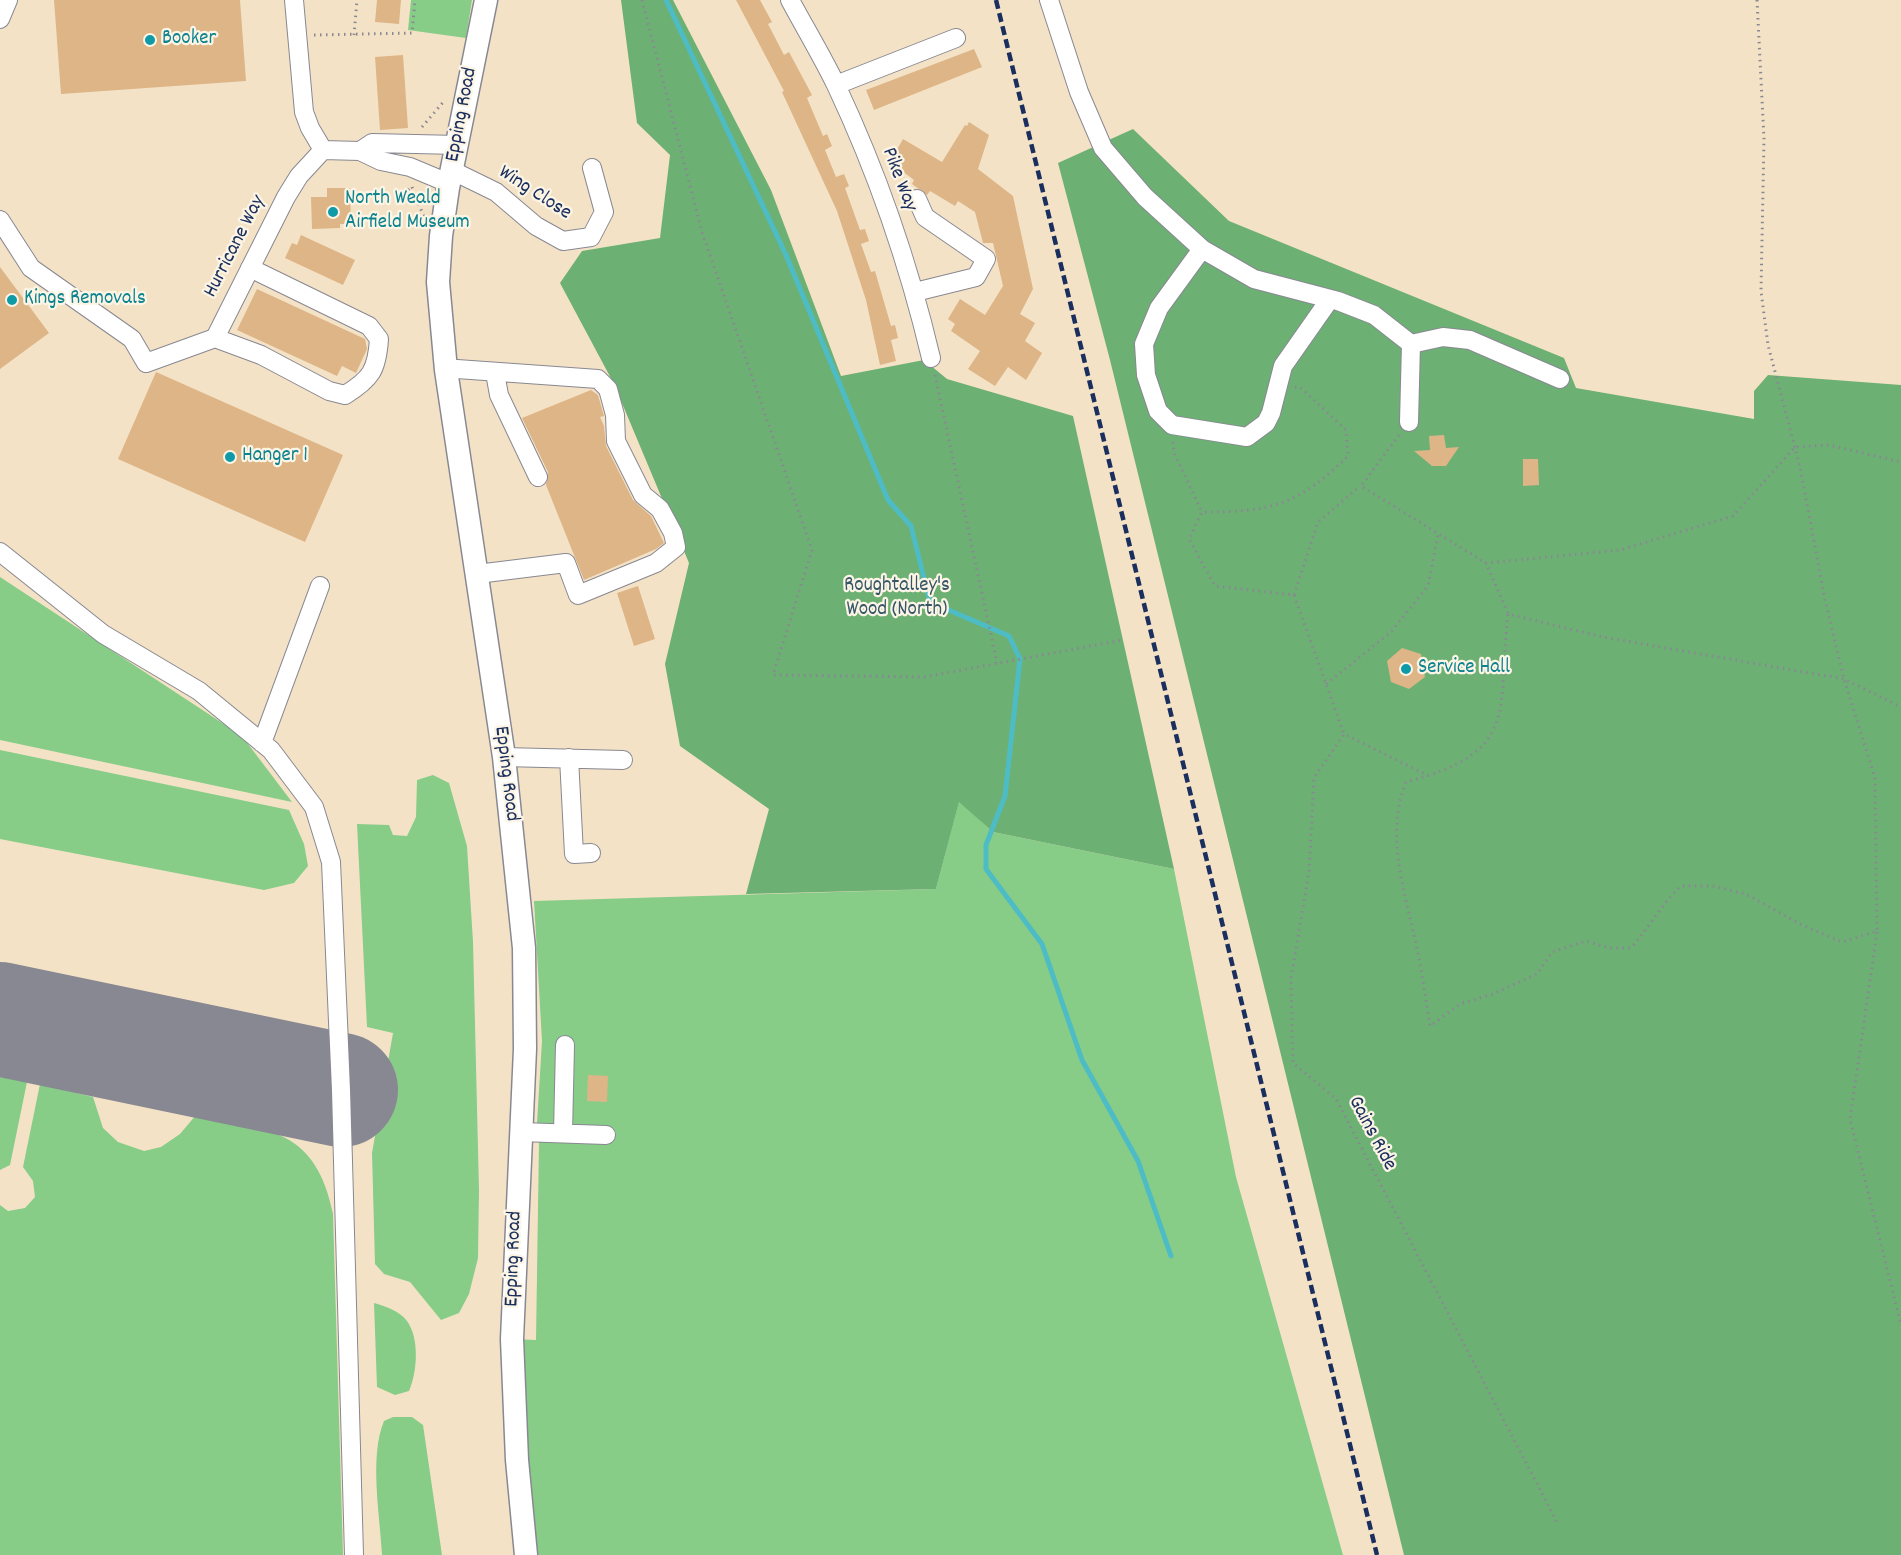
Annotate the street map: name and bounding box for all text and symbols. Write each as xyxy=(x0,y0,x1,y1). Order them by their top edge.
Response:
place label: Booker xyxy=(162,27,216,53)
marker: Booker xyxy=(143,33,157,47)
street label: Epping Road xyxy=(441,66,485,164)
street label: Pike Way xyxy=(874,144,922,216)
street label: Wing Close xyxy=(493,161,575,227)
place label: North Weald Airfield Museum xyxy=(345,187,470,237)
street label: Hurricane Way xyxy=(199,192,273,302)
marker: North Weald Airfield Museum xyxy=(326,205,340,219)
place label: Kings Removals xyxy=(24,287,146,313)
marker: Kings Removals xyxy=(5,293,19,307)
place label: Hanger 1 xyxy=(242,444,308,470)
marker: Hanger 1 xyxy=(223,450,237,464)
park label: Roughtalley's Wood (North) xyxy=(844,574,950,624)
place label: Service Hall xyxy=(1418,656,1510,682)
marker: Service Hall xyxy=(1399,662,1413,676)
street label: Epping Road xyxy=(487,725,523,823)
street label: Gains Ride xyxy=(1341,1092,1401,1176)
street label: Epping Road xyxy=(501,1211,529,1307)

